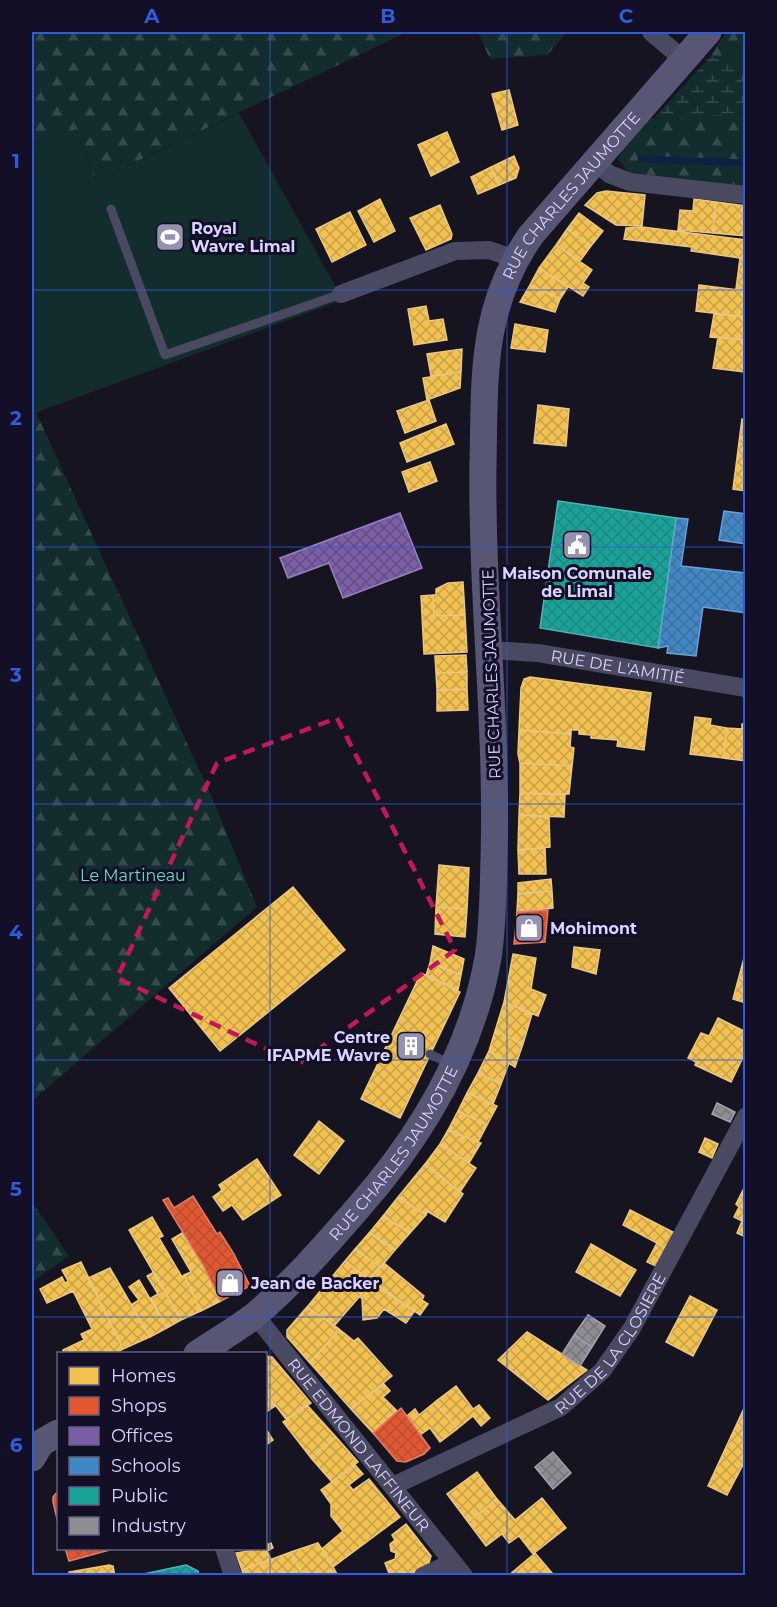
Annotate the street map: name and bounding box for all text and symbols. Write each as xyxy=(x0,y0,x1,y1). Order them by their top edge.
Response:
text: A xyxy=(143,4,160,28)
text: B xyxy=(380,4,396,28)
text: C xyxy=(619,4,634,28)
street label: RUE CHARLES JAUMOTTE xyxy=(499,108,644,283)
text: 1 xyxy=(12,149,20,173)
place label: Royal Wavre Limal xyxy=(191,219,295,256)
sports icon: Royal Wavre Limal xyxy=(154,221,186,253)
text: 2 xyxy=(10,406,22,430)
public building icon: Maison Comunale de Limal xyxy=(561,529,593,561)
place label: Maison Comunale de Limal xyxy=(502,564,652,601)
street label: RUE CHARLES JAUMOTTE xyxy=(478,569,505,779)
street label: RUE DE L'AMITIÉ xyxy=(549,646,686,688)
text: 3 xyxy=(9,663,22,687)
park label: Le Martineau xyxy=(80,866,186,885)
shop icon: Mohimont xyxy=(513,912,545,944)
place label: Mohimont xyxy=(550,919,637,938)
text: 4 xyxy=(9,920,23,944)
place label: Centre IFAPME Wavre xyxy=(267,1028,390,1065)
building icon: Centre IFAPME Wavre xyxy=(395,1030,427,1062)
street label: RUE CHARLES JAUMOTTE xyxy=(325,1063,462,1245)
text: 5 xyxy=(10,1177,22,1201)
shop icon: Jean de Backer xyxy=(214,1267,246,1299)
street label: RUE DE LA CLOSIERE xyxy=(551,1270,670,1418)
place label: Jean de Backer xyxy=(250,1274,379,1293)
legend xyxy=(57,1352,267,1550)
street label: RUE EDMOND LAFFINEUR xyxy=(283,1355,433,1535)
text: Homes xyxy=(111,1365,176,1387)
text: Shops xyxy=(111,1395,167,1417)
text: Offices xyxy=(111,1425,173,1447)
text: 6 xyxy=(10,1433,23,1457)
text: Schools xyxy=(111,1455,181,1477)
text: Public xyxy=(111,1485,168,1507)
text: Industry xyxy=(111,1515,186,1537)

